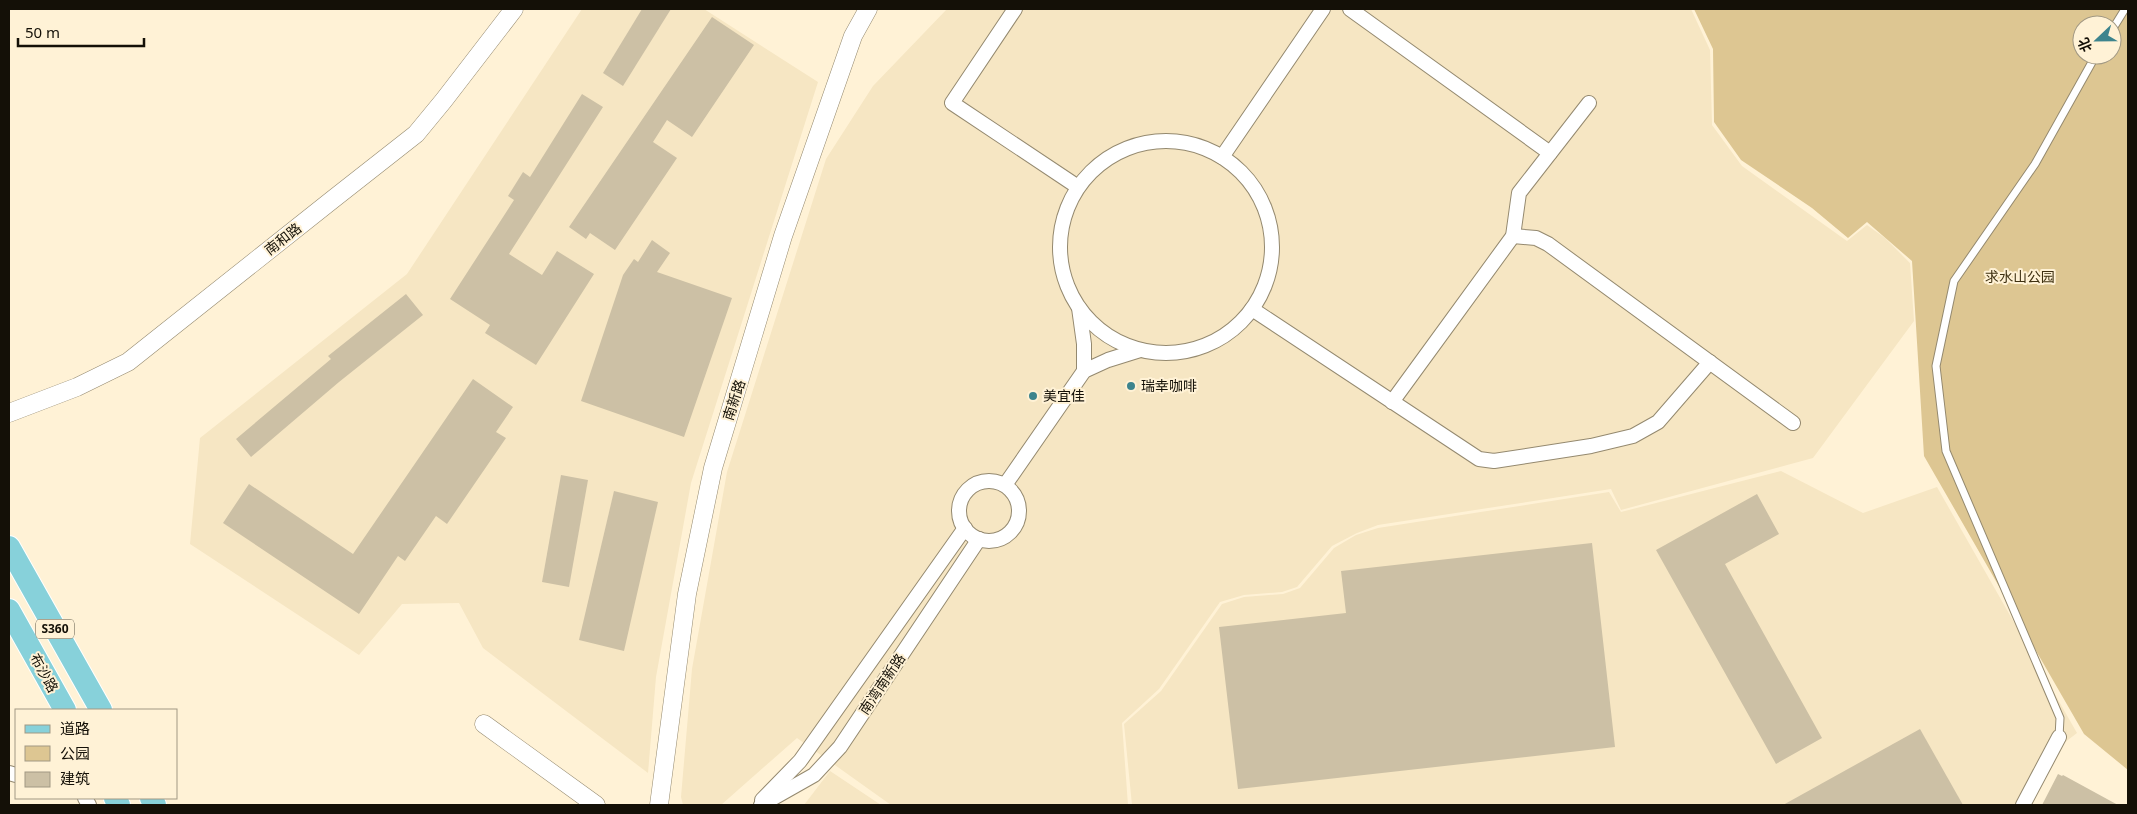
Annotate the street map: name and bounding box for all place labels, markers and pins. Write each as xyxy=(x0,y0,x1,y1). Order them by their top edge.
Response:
place label: 瑞幸咖啡 xyxy=(1141,376,1197,395)
marker: 瑞幸咖啡 xyxy=(1125,380,1137,392)
place label: 美宜佳 xyxy=(1043,386,1085,405)
marker: 美宜佳 xyxy=(1027,390,1039,402)

